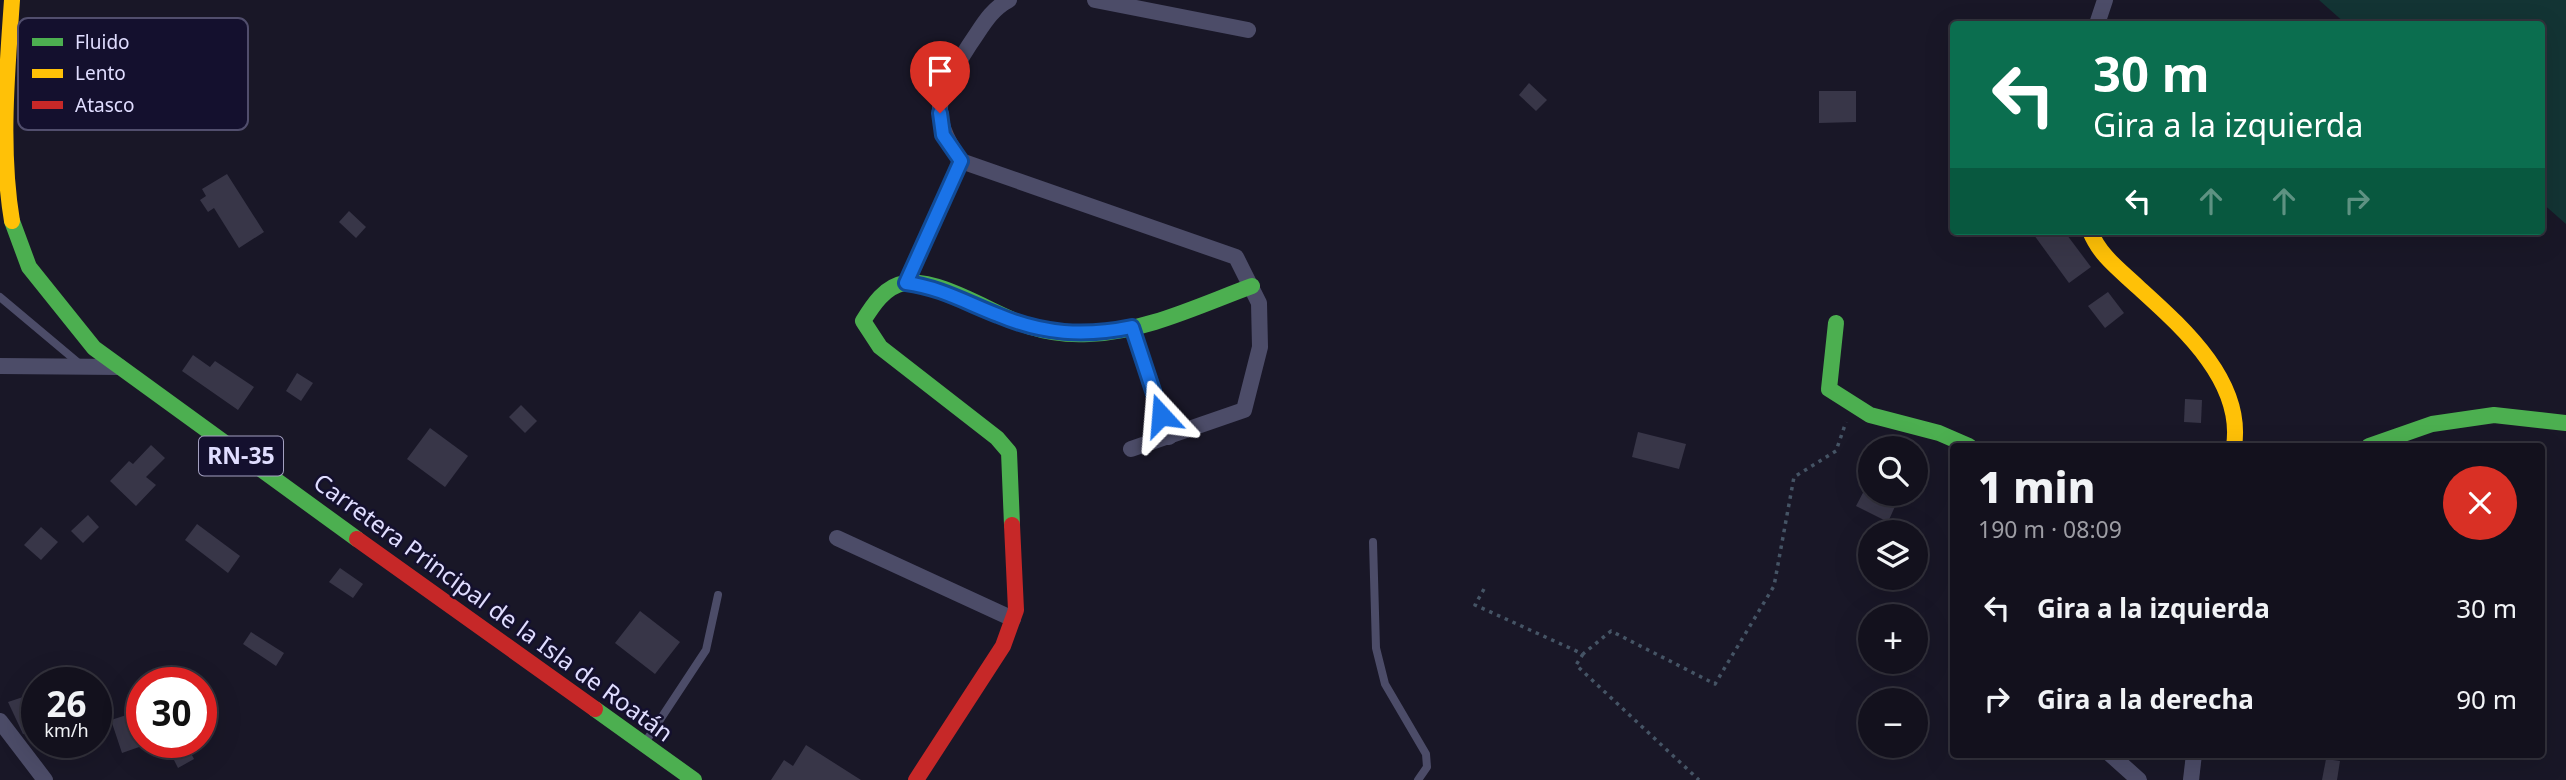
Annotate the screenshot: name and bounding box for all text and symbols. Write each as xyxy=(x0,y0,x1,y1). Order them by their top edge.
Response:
legend xyxy=(18,18,248,130)
text: Fluido xyxy=(75,29,130,55)
text: 30 m xyxy=(2093,40,2210,106)
pin xyxy=(910,41,970,113)
icon: left xyxy=(1978,49,2069,140)
icon: arrive xyxy=(921,52,959,90)
text: Lento xyxy=(75,60,126,86)
text: Atasco xyxy=(75,92,134,118)
text: Gira a la izquierda xyxy=(2093,103,2363,146)
icon: left xyxy=(2119,182,2157,220)
icon: ahead xyxy=(2192,182,2230,220)
icon: ahead xyxy=(2265,182,2303,220)
icon: right xyxy=(2338,182,2376,220)
position arrow xyxy=(1124,378,1198,452)
road number: RN-35 xyxy=(199,436,283,476)
map controls xyxy=(1858,436,1928,758)
button: search xyxy=(1858,436,1928,506)
text: 1 min xyxy=(1978,458,2095,515)
street label: Carretera Principal de la Isla de Roatán xyxy=(307,465,680,749)
button: close xyxy=(2443,466,2517,540)
text: 190 m · 08:09 xyxy=(1978,513,2122,545)
button: layers xyxy=(1858,520,1928,590)
icon: left xyxy=(1978,589,2016,627)
text: Gira a la izquierda xyxy=(2037,590,2270,626)
text: 30 m xyxy=(2456,590,2517,626)
button: + xyxy=(1858,604,1928,674)
speed limit sign: 30 xyxy=(126,667,217,758)
text: 26 xyxy=(46,680,87,727)
icon: right xyxy=(1978,680,2016,718)
text: Gira a la derecha xyxy=(2037,681,2254,717)
text: 90 m xyxy=(2456,681,2517,717)
button: − xyxy=(1858,688,1928,758)
text: km/h xyxy=(44,718,89,742)

